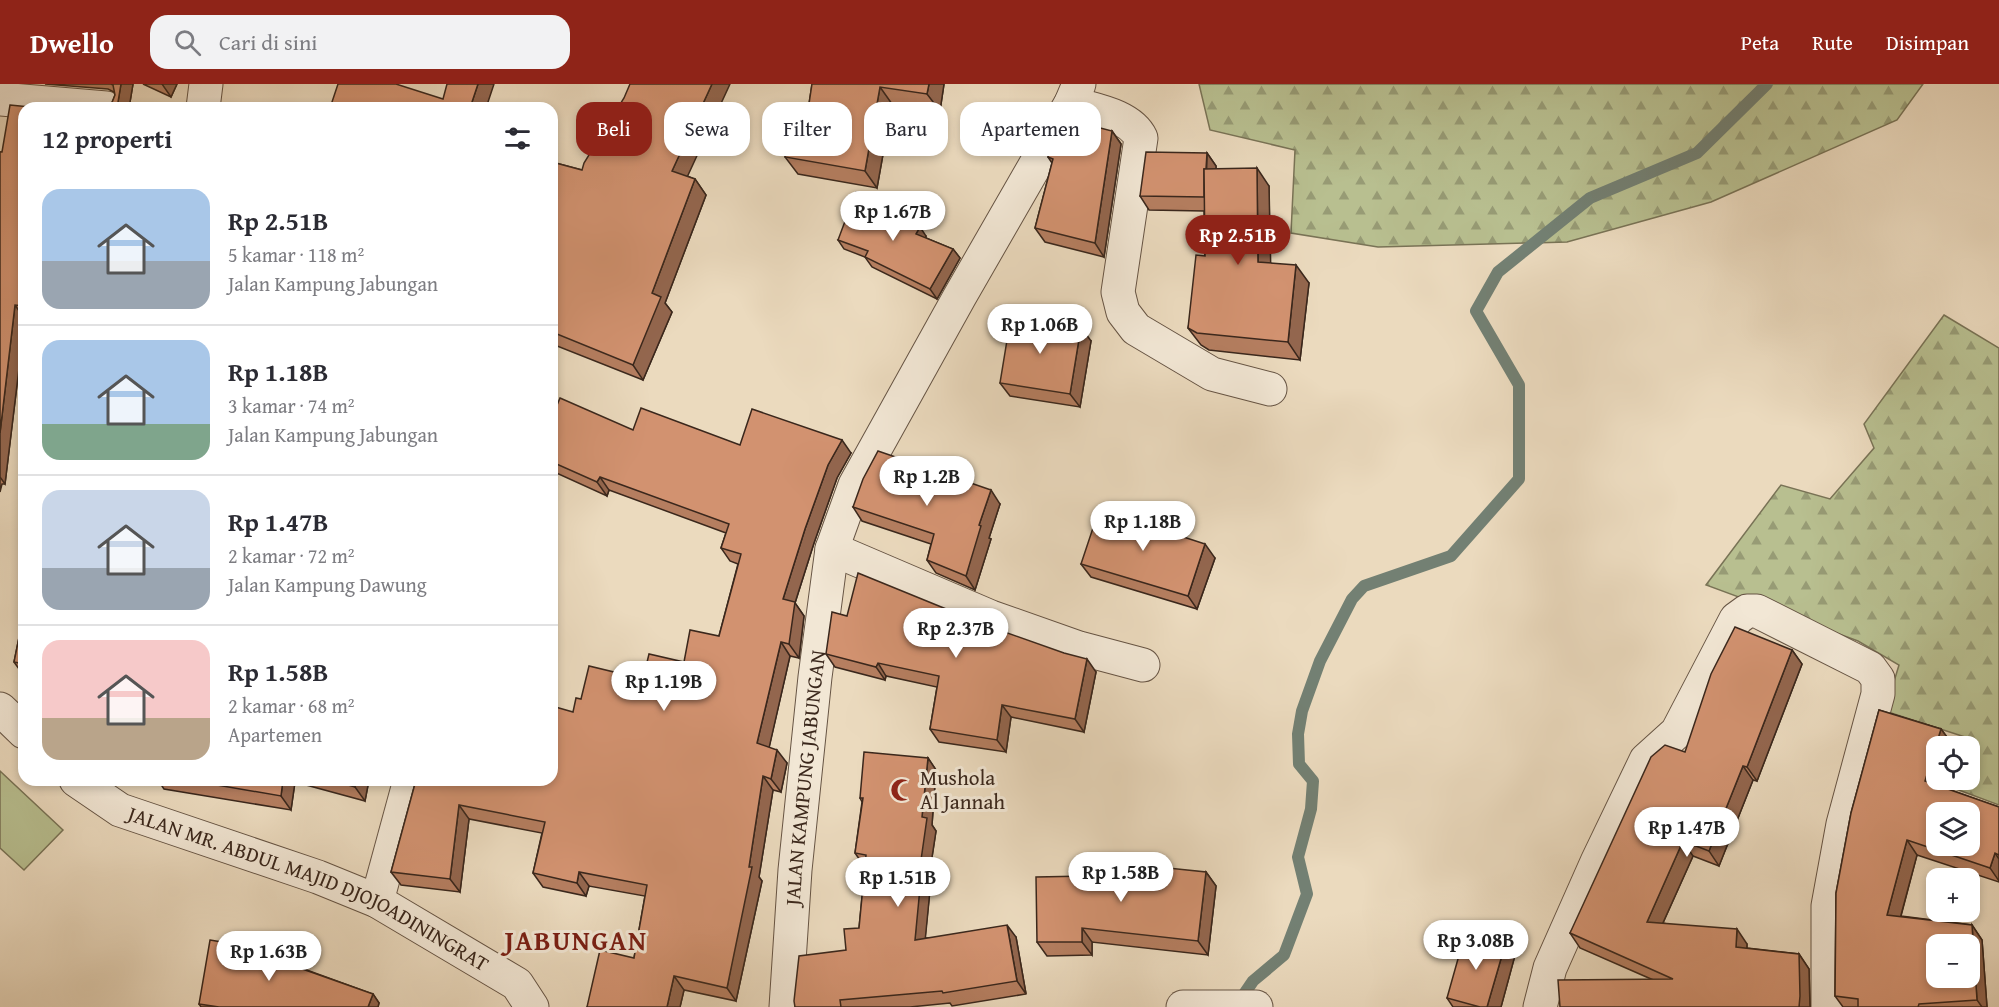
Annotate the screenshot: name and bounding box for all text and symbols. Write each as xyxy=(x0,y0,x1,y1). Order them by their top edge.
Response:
search box xyxy=(150,15,570,69)
text: Dwello xyxy=(30,22,114,63)
icon: search xyxy=(171,26,204,59)
text: Cari di sini xyxy=(219,26,318,58)
text: Peta xyxy=(1741,27,1779,58)
text: Rute xyxy=(1812,27,1853,58)
text: Disimpan xyxy=(1886,27,1969,58)
chip: Beli xyxy=(576,102,652,156)
chip: Sewa xyxy=(664,102,750,156)
chip: Filter xyxy=(762,102,852,156)
chip: Baru xyxy=(864,102,948,156)
chip: Apartemen xyxy=(960,102,1101,156)
text: 12 properti xyxy=(42,119,172,158)
icon: filters xyxy=(501,122,534,155)
pin: Rp 1.67B xyxy=(831,191,955,242)
text: Rp 1.67B xyxy=(854,196,932,225)
text: Rp 2.51B xyxy=(228,201,328,240)
icon: home xyxy=(90,213,162,285)
pin: Rp 2.51B xyxy=(1176,215,1300,266)
text: Rp 2.51B xyxy=(1199,220,1277,249)
text: 5 kamar · 118 m² xyxy=(228,240,364,269)
text: Jalan Kampung Jabungan xyxy=(228,269,438,298)
pin: Rp 1.06B xyxy=(978,304,1102,355)
text: Rp 1.06B xyxy=(1001,309,1079,338)
text: Rp 1.18B xyxy=(228,352,328,391)
icon: home xyxy=(90,364,162,436)
text: 3 kamar · 74 m² xyxy=(228,391,355,420)
text: Jalan Kampung Jabungan xyxy=(228,420,438,449)
pin: Rp 1.2B xyxy=(872,456,982,507)
text: Rp 1.2B xyxy=(894,461,960,490)
pin: Rp 1.18B xyxy=(1081,501,1205,552)
text: Rp 1.47B xyxy=(228,502,328,541)
text: Rp 1.18B xyxy=(1104,506,1182,535)
icon: home xyxy=(90,514,162,586)
text: 2 kamar · 72 m² xyxy=(228,541,355,570)
text: Jalan Kampung Dawung xyxy=(228,570,427,599)
pin: Rp 2.37B xyxy=(894,608,1018,659)
text: Rp 2.37B xyxy=(917,613,995,642)
street label: JALAN KAMPUNG JABUNGAN xyxy=(776,648,833,910)
text: Rp 1.58B xyxy=(228,652,328,691)
pin: Rp 1.19B xyxy=(602,661,726,712)
icon: home xyxy=(90,664,162,736)
text: Rp 1.19B xyxy=(625,666,703,695)
text: 2 kamar · 68 m² xyxy=(228,691,355,720)
text: Apartemen xyxy=(228,720,322,749)
map controls xyxy=(1926,736,1980,988)
button: locate xyxy=(1926,736,1980,790)
place label: Mushola Al Jannah xyxy=(920,762,1005,817)
mosque icon: Mushola Al Jannah xyxy=(889,777,915,803)
street label: JALAN MR. ABDUL MAJID DJOJOADININGRAT xyxy=(121,797,495,979)
button: layers xyxy=(1926,802,1980,856)
pin: Rp 1.47B xyxy=(1625,807,1749,858)
text: Rp 1.47B xyxy=(1648,812,1726,841)
pin: Rp 1.58B xyxy=(1059,852,1183,903)
pin: Rp 1.51B xyxy=(836,857,960,908)
text: Rp 1.58B xyxy=(1082,857,1160,886)
text: Rp 1.51B xyxy=(859,862,937,891)
button: + xyxy=(1926,868,1980,922)
district label: JABUNGAN xyxy=(500,920,648,960)
pin: Rp 3.08B xyxy=(1414,920,1538,971)
text: Rp 3.08B xyxy=(1437,925,1515,954)
pin: Rp 1.63B xyxy=(207,931,331,982)
button: − xyxy=(1926,934,1980,988)
text: Rp 1.63B xyxy=(230,936,308,965)

